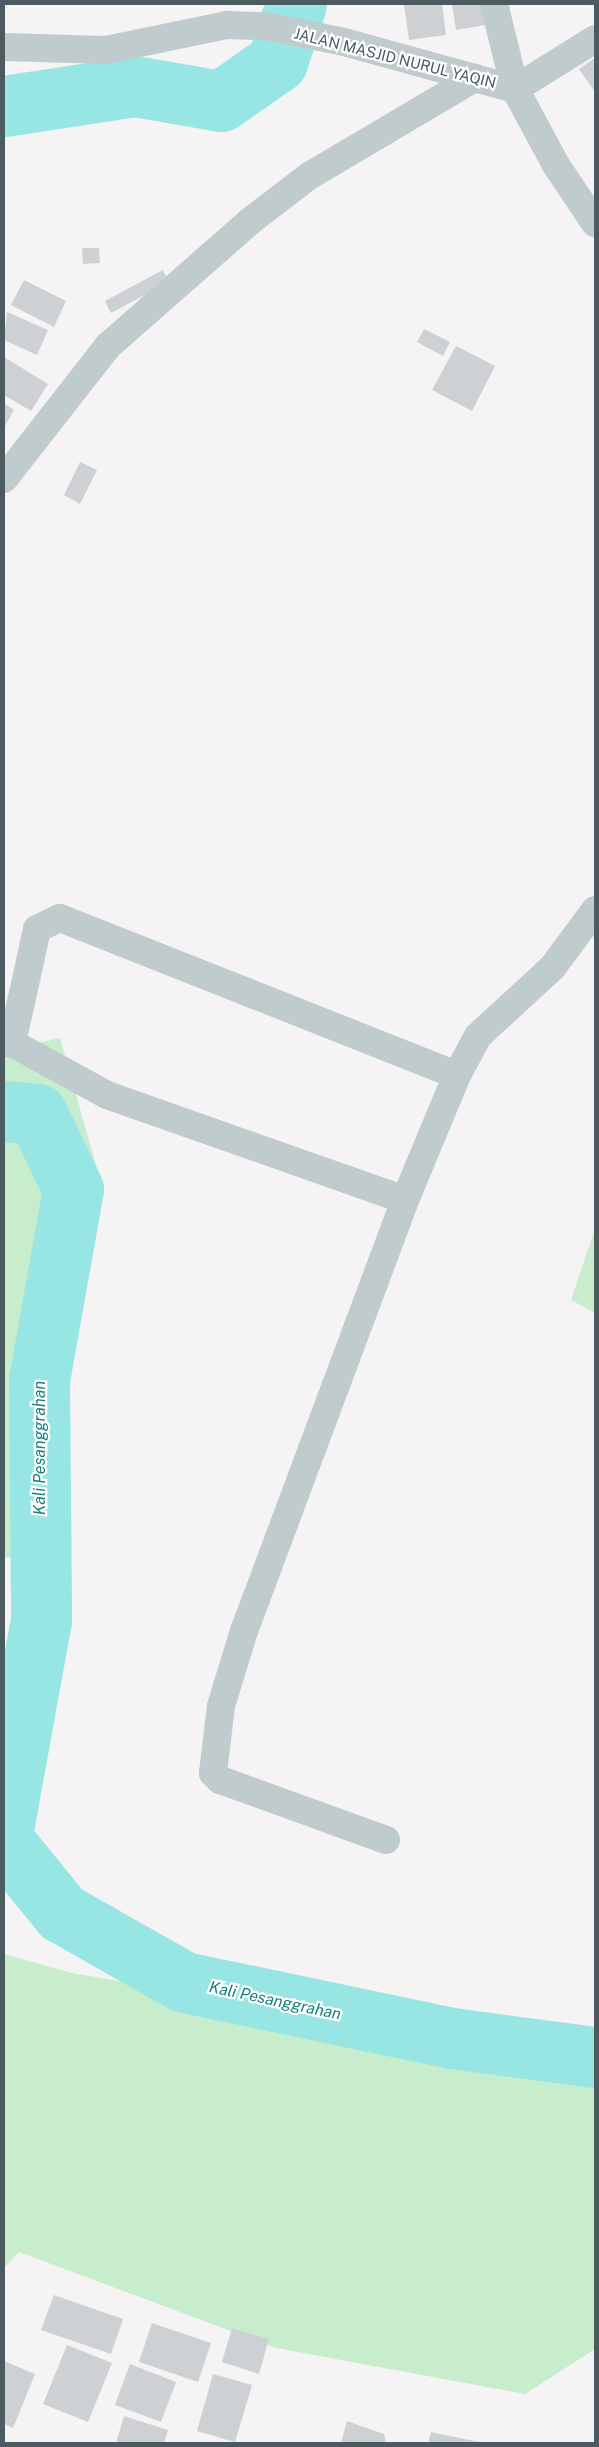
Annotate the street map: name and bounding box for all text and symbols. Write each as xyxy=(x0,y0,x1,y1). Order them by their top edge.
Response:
street label: JALAN MASJID NURUL YAQIN xyxy=(292,24,498,92)
water label: Kali Pesanggrahan xyxy=(30,1381,50,1515)
water label: Kali Pesanggrahan xyxy=(207,1978,343,2024)

